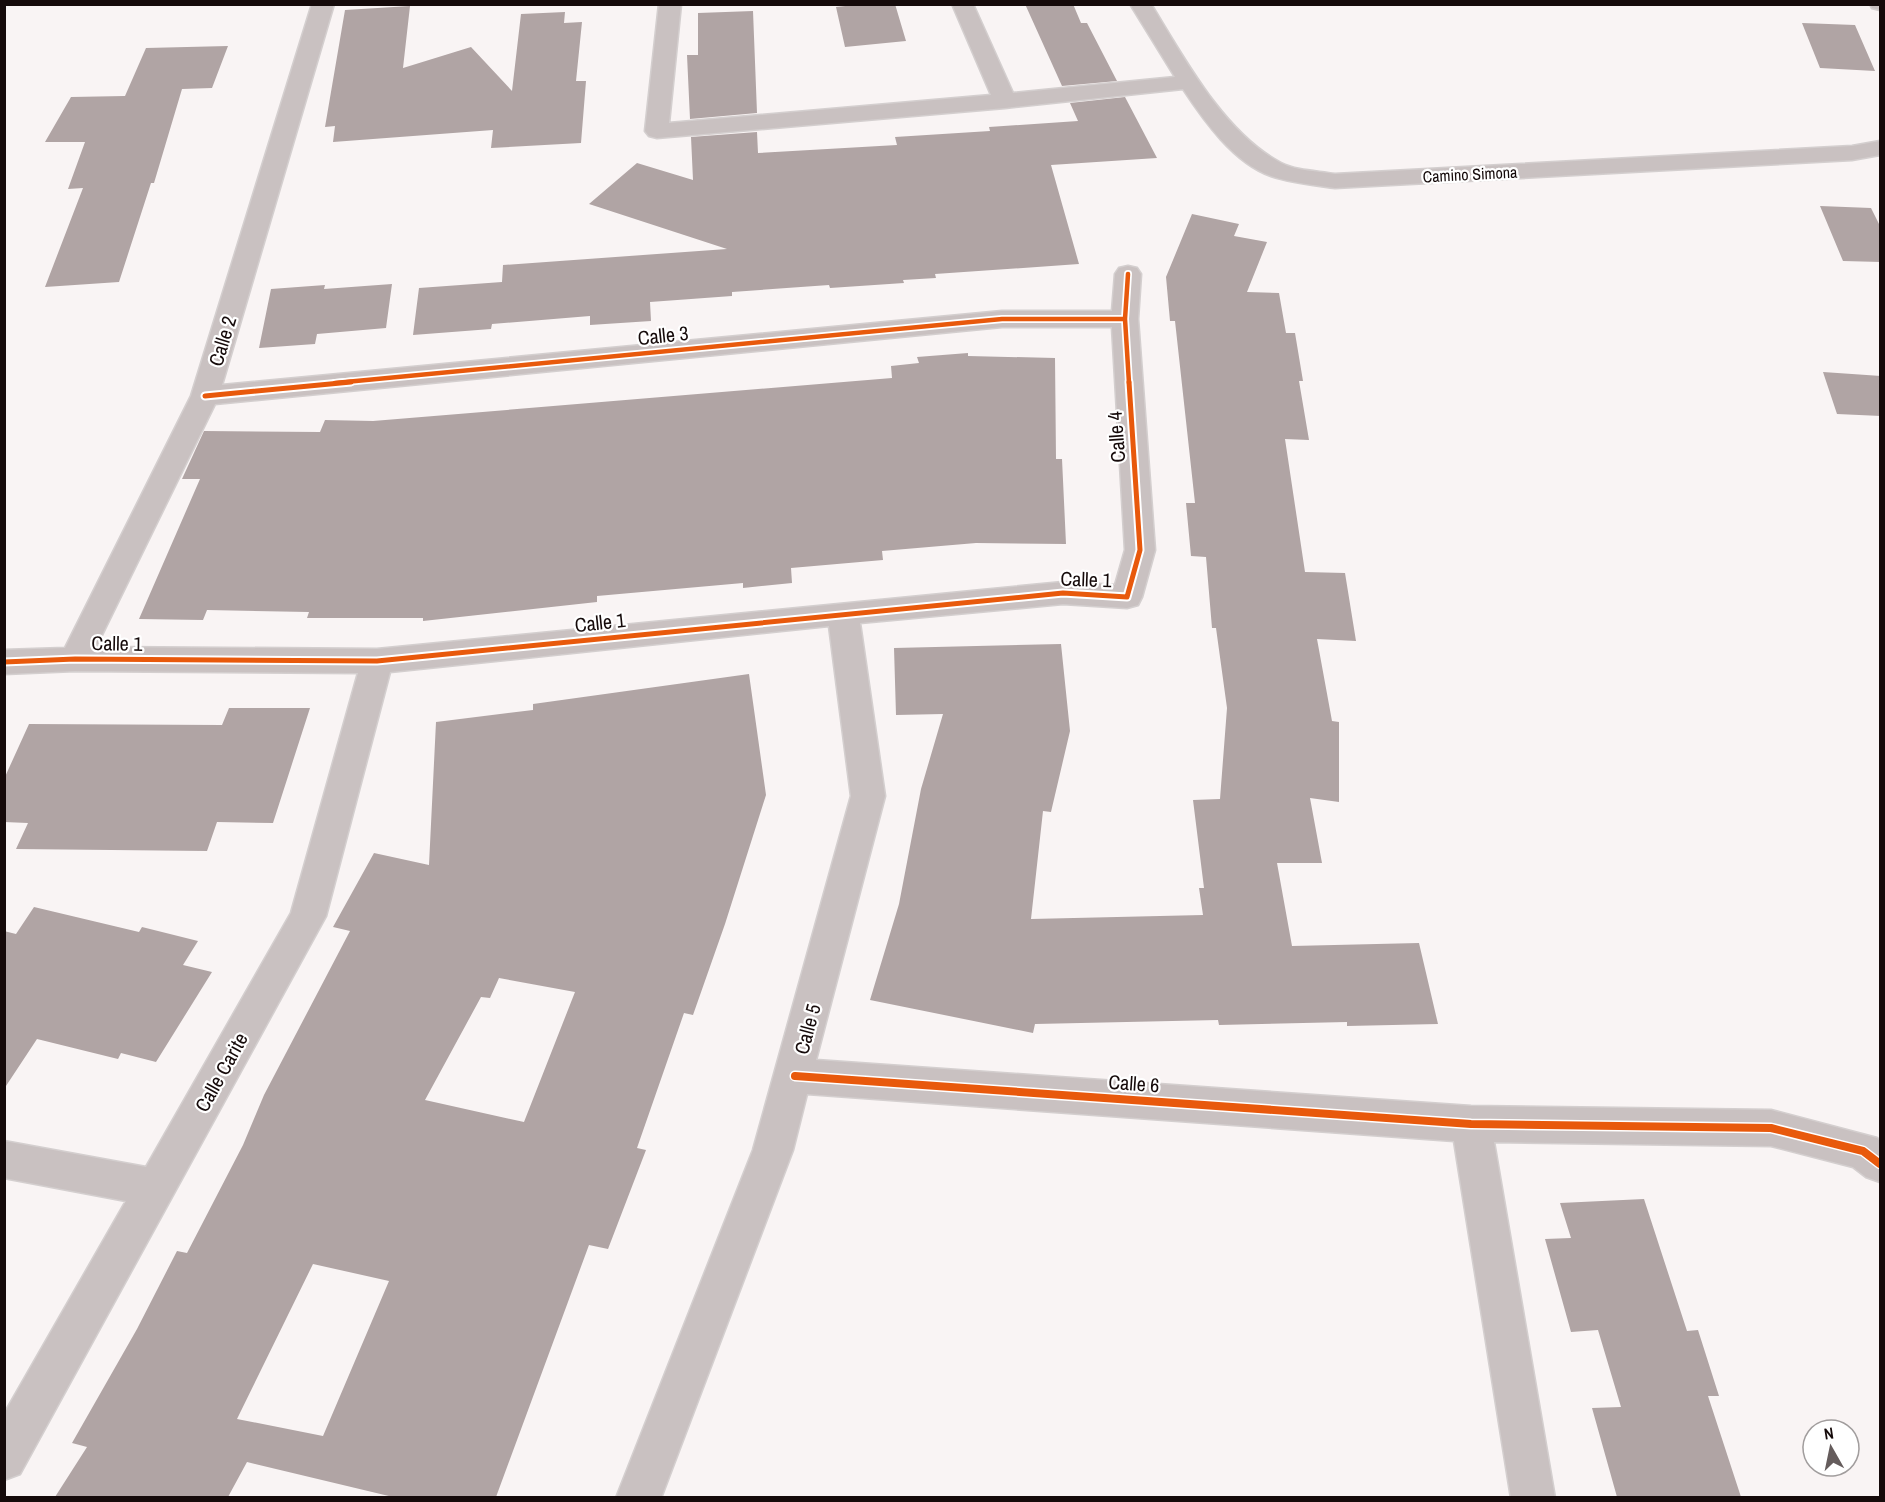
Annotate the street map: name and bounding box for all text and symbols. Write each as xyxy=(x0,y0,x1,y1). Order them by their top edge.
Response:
street label: Camino Simona xyxy=(1422,160,1519,187)
street label: Calle 2 xyxy=(202,313,242,369)
street label: Calle 3 xyxy=(636,319,690,351)
street label: Calle 4 xyxy=(1101,411,1131,463)
street label: Calle 1 xyxy=(1060,565,1112,593)
street label: Calle 1 xyxy=(573,606,627,638)
street label: Calle 1 xyxy=(91,629,143,657)
street label: Calle 5 xyxy=(787,1001,827,1057)
street label: Calle Carite xyxy=(188,1028,254,1116)
street label: Calle 6 xyxy=(1108,1068,1160,1098)
north arrow xyxy=(1801,1418,1861,1478)
text: N xyxy=(1822,1422,1835,1445)

